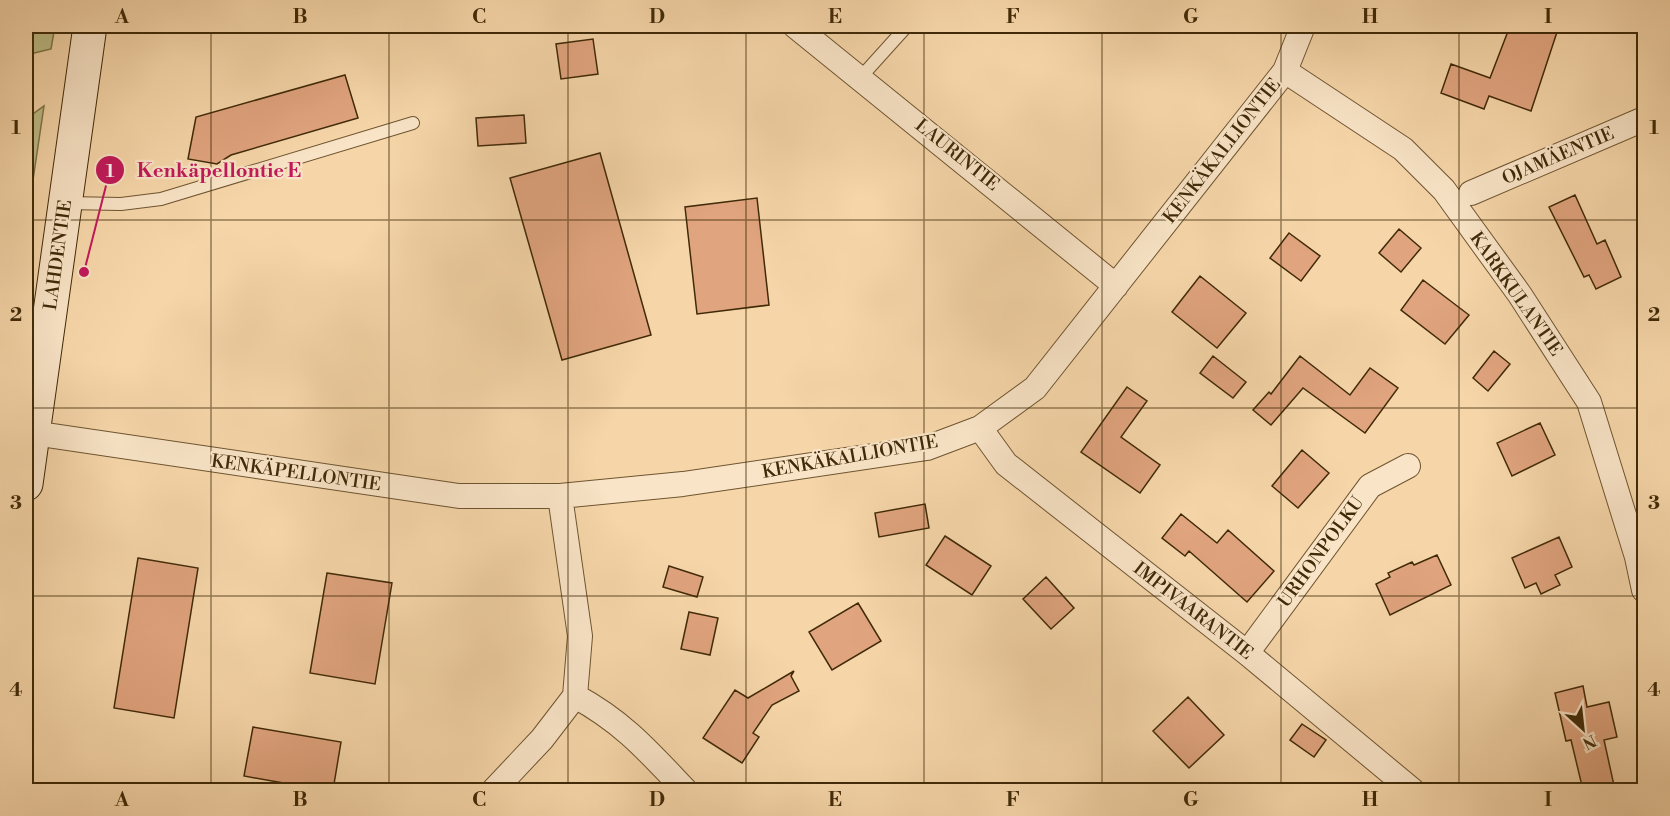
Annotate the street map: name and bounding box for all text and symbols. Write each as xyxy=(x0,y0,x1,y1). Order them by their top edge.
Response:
text: A xyxy=(114,5,130,30)
text: B xyxy=(292,5,308,30)
text: C xyxy=(472,5,486,30)
text: D xyxy=(649,5,665,30)
text: E xyxy=(828,5,842,30)
text: F xyxy=(1006,5,1020,30)
text: G xyxy=(1183,5,1199,30)
text: H xyxy=(1362,5,1379,30)
text: I xyxy=(1544,5,1552,30)
street label: KENKÄKALLIONTIE xyxy=(1158,74,1286,228)
street label: LAURINTIE xyxy=(910,114,1004,196)
text: 1 xyxy=(11,116,21,141)
text: 1 xyxy=(1649,116,1659,141)
street label: OJAMÄENTIE xyxy=(1499,122,1617,190)
callout: Kenkäpellontie E xyxy=(95,151,313,189)
text: Kenkäpellontie E xyxy=(137,159,301,184)
text: 1 xyxy=(106,160,115,183)
street label: LAHDENTIE xyxy=(39,198,77,312)
street label: KARKKULANTIE xyxy=(1465,227,1567,361)
text: 2 xyxy=(10,303,22,328)
text: 2 xyxy=(1648,303,1660,328)
street label: KENKÄKALLIONTIE xyxy=(760,430,940,484)
street label: KENKÄPELLONTIE xyxy=(210,450,382,496)
text: 3 xyxy=(10,491,22,516)
street label: URHONPOLKU xyxy=(1273,491,1369,612)
text: 3 xyxy=(1648,491,1660,516)
street label: IMPIVAARANTIE xyxy=(1128,557,1258,665)
text: 4 xyxy=(9,678,23,703)
text: 4 xyxy=(1647,678,1661,703)
north arrow xyxy=(1553,699,1613,759)
text: N xyxy=(1579,730,1600,753)
text: A xyxy=(114,788,130,813)
text: B xyxy=(292,788,308,813)
text: C xyxy=(472,788,486,813)
text: D xyxy=(649,788,665,813)
text: E xyxy=(828,788,842,813)
text: F xyxy=(1006,788,1020,813)
text: G xyxy=(1183,788,1199,813)
text: H xyxy=(1362,788,1379,813)
text: I xyxy=(1544,788,1552,813)

